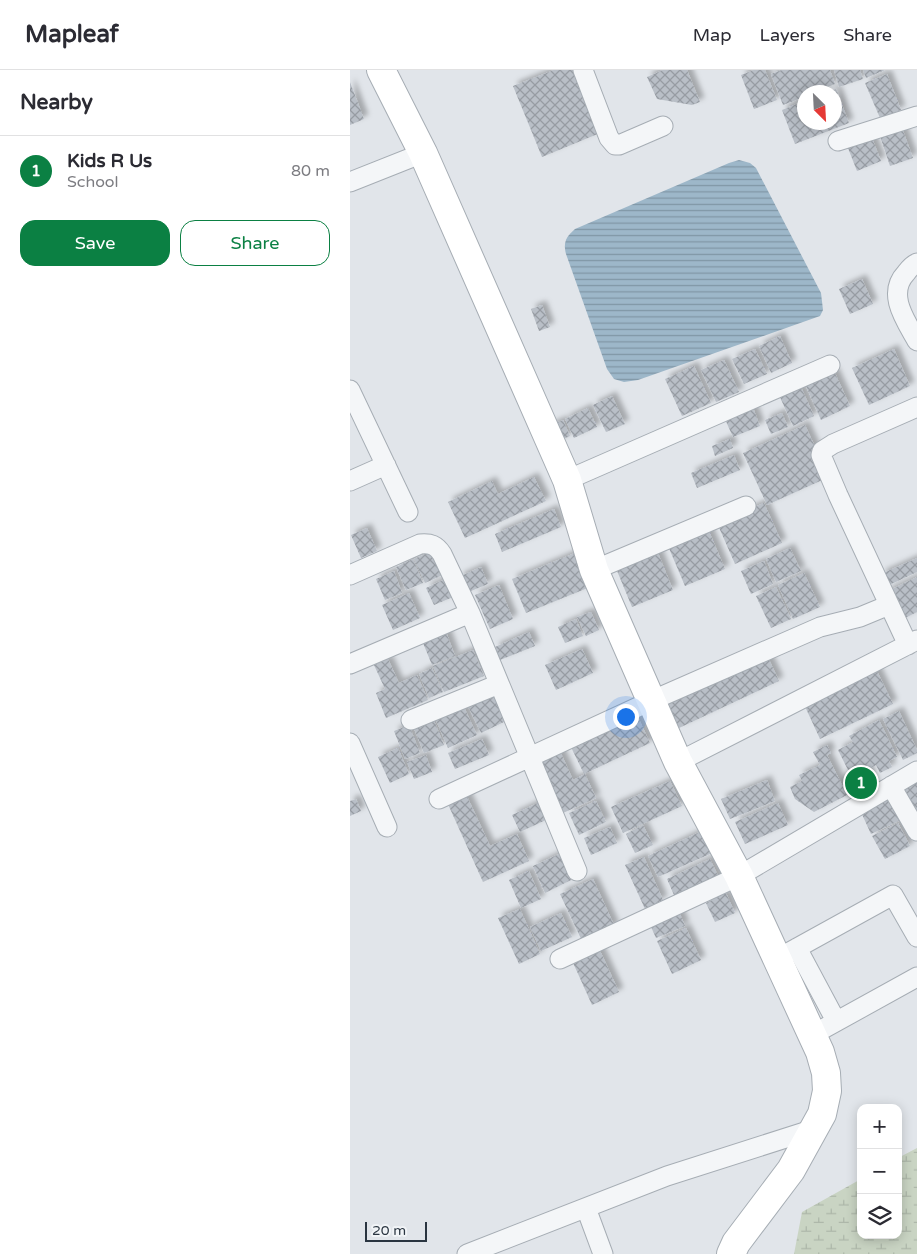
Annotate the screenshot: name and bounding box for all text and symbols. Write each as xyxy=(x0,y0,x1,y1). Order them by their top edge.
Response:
text: Mapleaf xyxy=(25,20,119,49)
text: Map xyxy=(693,24,732,46)
text: Layers xyxy=(760,24,815,46)
text: Share xyxy=(843,24,892,46)
north arrow xyxy=(797,85,842,130)
text: Nearby xyxy=(20,90,93,115)
text: Kids R Us xyxy=(67,150,152,172)
text: 1 xyxy=(31,161,41,181)
text: 80 m xyxy=(291,161,330,181)
text: School xyxy=(67,172,119,192)
button: Save xyxy=(20,220,170,266)
button: Share xyxy=(180,220,330,266)
your location xyxy=(613,704,639,730)
pin: 1 xyxy=(845,764,877,802)
map controls xyxy=(857,1104,902,1239)
button: + xyxy=(857,1104,902,1149)
button: − xyxy=(857,1149,902,1194)
button: layers xyxy=(857,1194,902,1239)
scale bar xyxy=(365,1219,428,1242)
text: 20 m xyxy=(372,1222,406,1239)

